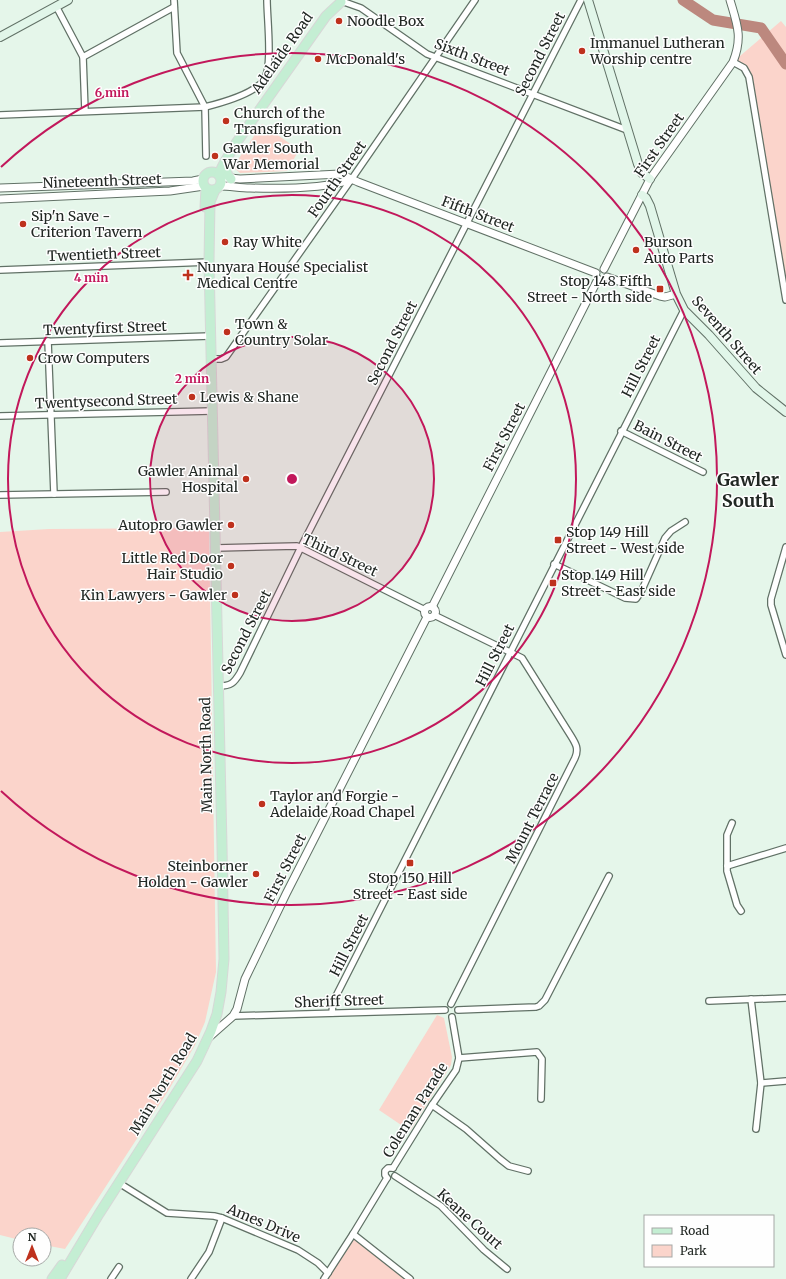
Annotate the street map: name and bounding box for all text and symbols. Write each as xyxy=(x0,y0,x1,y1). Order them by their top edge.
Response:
street label: Adelaide Road xyxy=(247,8,317,98)
street label: Second Street xyxy=(511,8,569,99)
place label: Noodle Box xyxy=(347,12,425,30)
marker: Noodle Box xyxy=(334,16,344,26)
street label: Sixth Street xyxy=(432,34,513,80)
place label: Immanuel Lutheran Worship centre xyxy=(589,34,725,68)
marker: Immanuel Lutheran Worship centre xyxy=(577,46,587,56)
place label: McDonald's xyxy=(326,50,405,68)
marker: McDonald's xyxy=(313,54,323,64)
text: 6 min xyxy=(95,85,129,100)
place label: Church of the Transfiguration xyxy=(234,104,342,138)
street label: First Street xyxy=(630,109,688,181)
marker: Church of the Transfiguration xyxy=(221,116,231,126)
street label: Fourth Street xyxy=(304,137,370,221)
place label: Gawler South War Memorial xyxy=(222,139,320,173)
marker: Gawler South War Memorial xyxy=(210,151,220,161)
street label: Nineteenth Street xyxy=(42,170,162,192)
street label: Fifth Street xyxy=(439,192,517,236)
place label: Sip'n Save - Criterion Tavern xyxy=(31,207,142,241)
marker: Sip'n Save - Criterion Tavern xyxy=(18,219,28,229)
place label: Ray White xyxy=(233,233,302,251)
place label: Burson Auto Parts xyxy=(643,233,714,267)
marker: Ray White xyxy=(220,237,230,247)
street label: Twentieth Street xyxy=(47,243,162,265)
marker: Burson Auto Parts xyxy=(631,245,641,255)
place label: Nunyara House Specialist Medical Centre xyxy=(197,258,369,292)
marker: Nunyara House Specialist Medical Centre xyxy=(182,269,194,281)
text: 4 min xyxy=(74,270,108,285)
place label: Stop 148 Fifth Street - North side xyxy=(527,272,652,306)
marker: Stop 148 Fifth Street - North side xyxy=(655,284,665,294)
street label: Seventh Street xyxy=(688,292,766,378)
street label: Second Street xyxy=(363,297,421,388)
place label: Town & Country Solar xyxy=(235,315,328,349)
street label: Twentyfirst Street xyxy=(43,317,168,339)
marker: Town & Country Solar xyxy=(222,327,232,337)
street label: Hill Street xyxy=(618,331,665,400)
place label: Crow Computers xyxy=(38,349,150,367)
marker: Crow Computers xyxy=(25,353,35,363)
text: 2 min xyxy=(175,371,209,386)
place label: Lewis & Shane xyxy=(200,388,299,406)
street label: Twentysecond Street xyxy=(35,390,178,412)
marker: Lewis & Shane xyxy=(187,392,197,402)
street label: First Street xyxy=(479,399,529,474)
street label: Bain Street xyxy=(631,416,706,466)
place label: Gawler Animal Hospital xyxy=(138,462,239,496)
district label: Gawler South xyxy=(717,468,779,512)
centre of rings xyxy=(285,472,299,486)
marker: Gawler Animal Hospital xyxy=(241,474,251,484)
place label: Autopro Gawler xyxy=(117,516,223,534)
marker: Autopro Gawler xyxy=(226,520,236,530)
place label: Stop 149 Hill Street - West side xyxy=(566,523,684,557)
street label: Third Street xyxy=(299,530,381,581)
marker: Stop 149 Hill Street - West side xyxy=(553,535,563,545)
place label: Little Red Door Hair Studio xyxy=(121,549,223,583)
marker: Little Red Door Hair Studio xyxy=(226,561,236,571)
place label: Stop 149 Hill Street - East side xyxy=(561,566,675,600)
marker: Stop 149 Hill Street - East side xyxy=(548,578,558,588)
place label: Kin Lawyers - Gawler xyxy=(81,586,227,604)
street label: Second Street xyxy=(217,586,275,677)
marker: Kin Lawyers - Gawler xyxy=(230,590,240,600)
street label: Hill Street xyxy=(472,620,519,689)
street label: Main North Road xyxy=(196,696,216,813)
street label: Mount Terrace xyxy=(501,770,563,866)
place label: Taylor and Forgie - Adelaide Road Chapel xyxy=(269,787,415,821)
marker: Taylor and Forgie - Adelaide Road Chapel xyxy=(257,799,267,809)
street label: First Street xyxy=(260,830,310,905)
place label: Steinborner Holden - Gawler xyxy=(138,857,248,891)
marker: Stop 150 Hill Street - East side xyxy=(405,858,415,868)
marker: Steinborner Holden - Gawler xyxy=(251,869,261,879)
place label: Stop 150 Hill Street - East side xyxy=(353,869,467,903)
street label: Hill Street xyxy=(326,910,373,979)
street label: Sheriff Street xyxy=(294,990,385,1012)
street label: Main North Road xyxy=(126,1029,201,1138)
street label: Coleman Parade xyxy=(379,1059,451,1161)
street label: Keane Court xyxy=(433,1185,507,1254)
street label: Ames Drive xyxy=(224,1199,303,1246)
legend xyxy=(644,1215,774,1267)
text: Road xyxy=(680,1223,709,1238)
north arrow xyxy=(12,1227,52,1267)
text: N xyxy=(28,1230,37,1244)
text: Park xyxy=(680,1243,707,1258)

